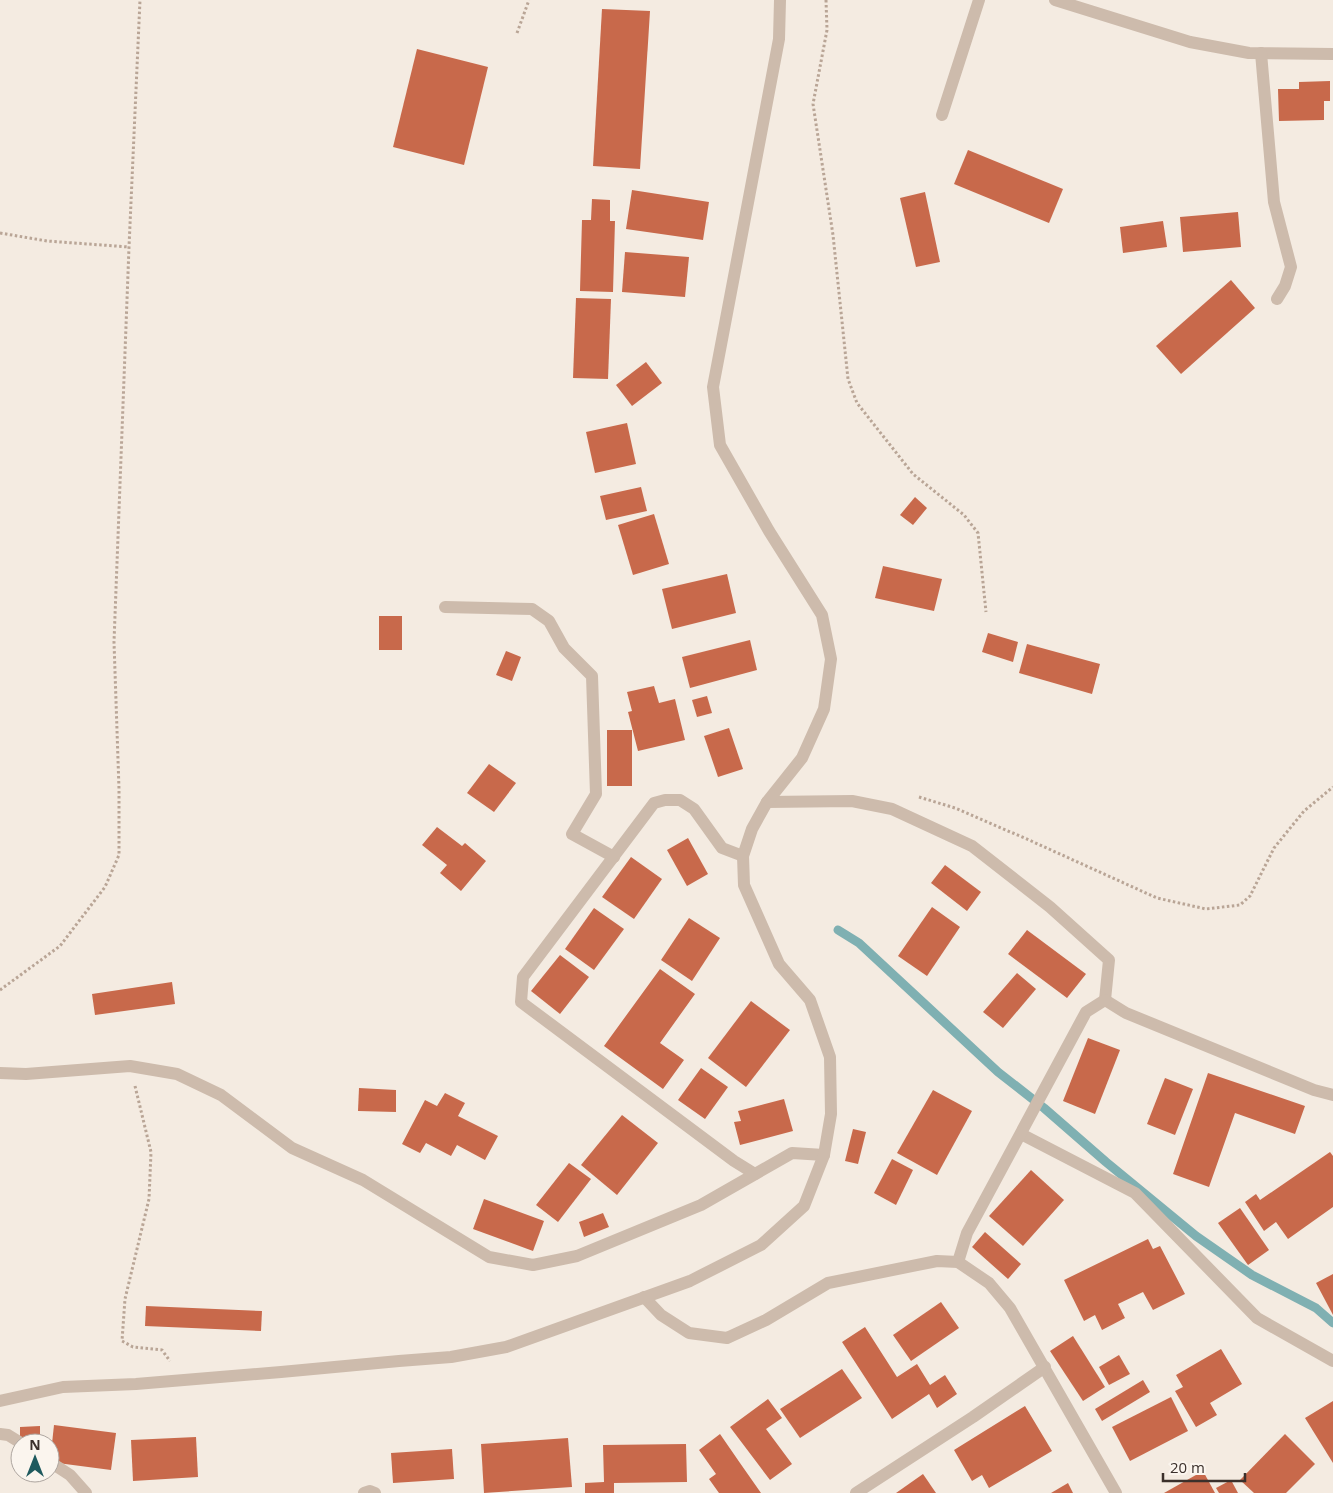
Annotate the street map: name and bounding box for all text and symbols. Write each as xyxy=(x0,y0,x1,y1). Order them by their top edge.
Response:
north arrow xyxy=(10,1433,60,1483)
text: N xyxy=(29,1435,41,1454)
scale bar xyxy=(1163,1450,1246,1482)
text: 20 m xyxy=(1170,1457,1205,1477)

